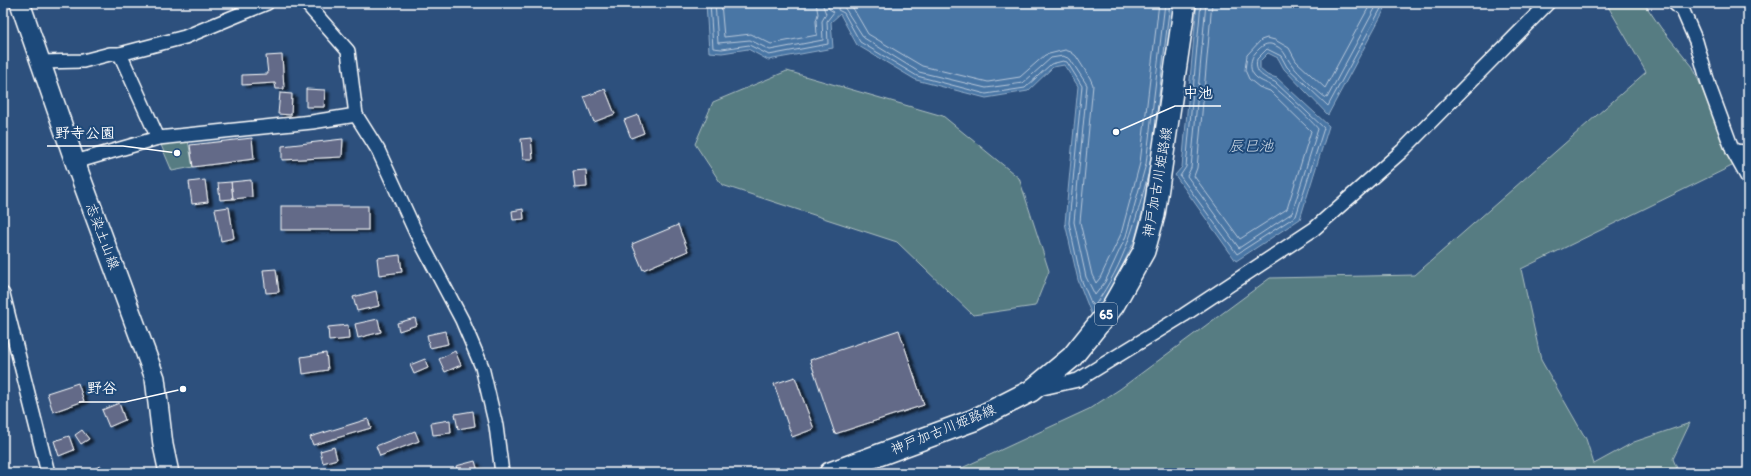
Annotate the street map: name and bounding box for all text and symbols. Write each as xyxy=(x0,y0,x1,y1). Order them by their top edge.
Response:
callout: 中池 xyxy=(1175,79,1221,106)
text: 中池 xyxy=(1183,84,1213,102)
callout: 野寺公園 xyxy=(47,119,123,146)
text: 野寺公園 xyxy=(55,124,115,142)
street label: 神戸加古川姫路線 xyxy=(1139,125,1176,239)
water label: 辰巳池 xyxy=(1228,137,1274,155)
street label: 志染土山線 xyxy=(82,200,123,272)
road number: 65 xyxy=(1095,303,1117,325)
callout: 野谷 xyxy=(79,375,125,402)
text: 野谷 xyxy=(87,379,117,397)
street label: 神戸加古川姫路線 xyxy=(888,401,998,458)

